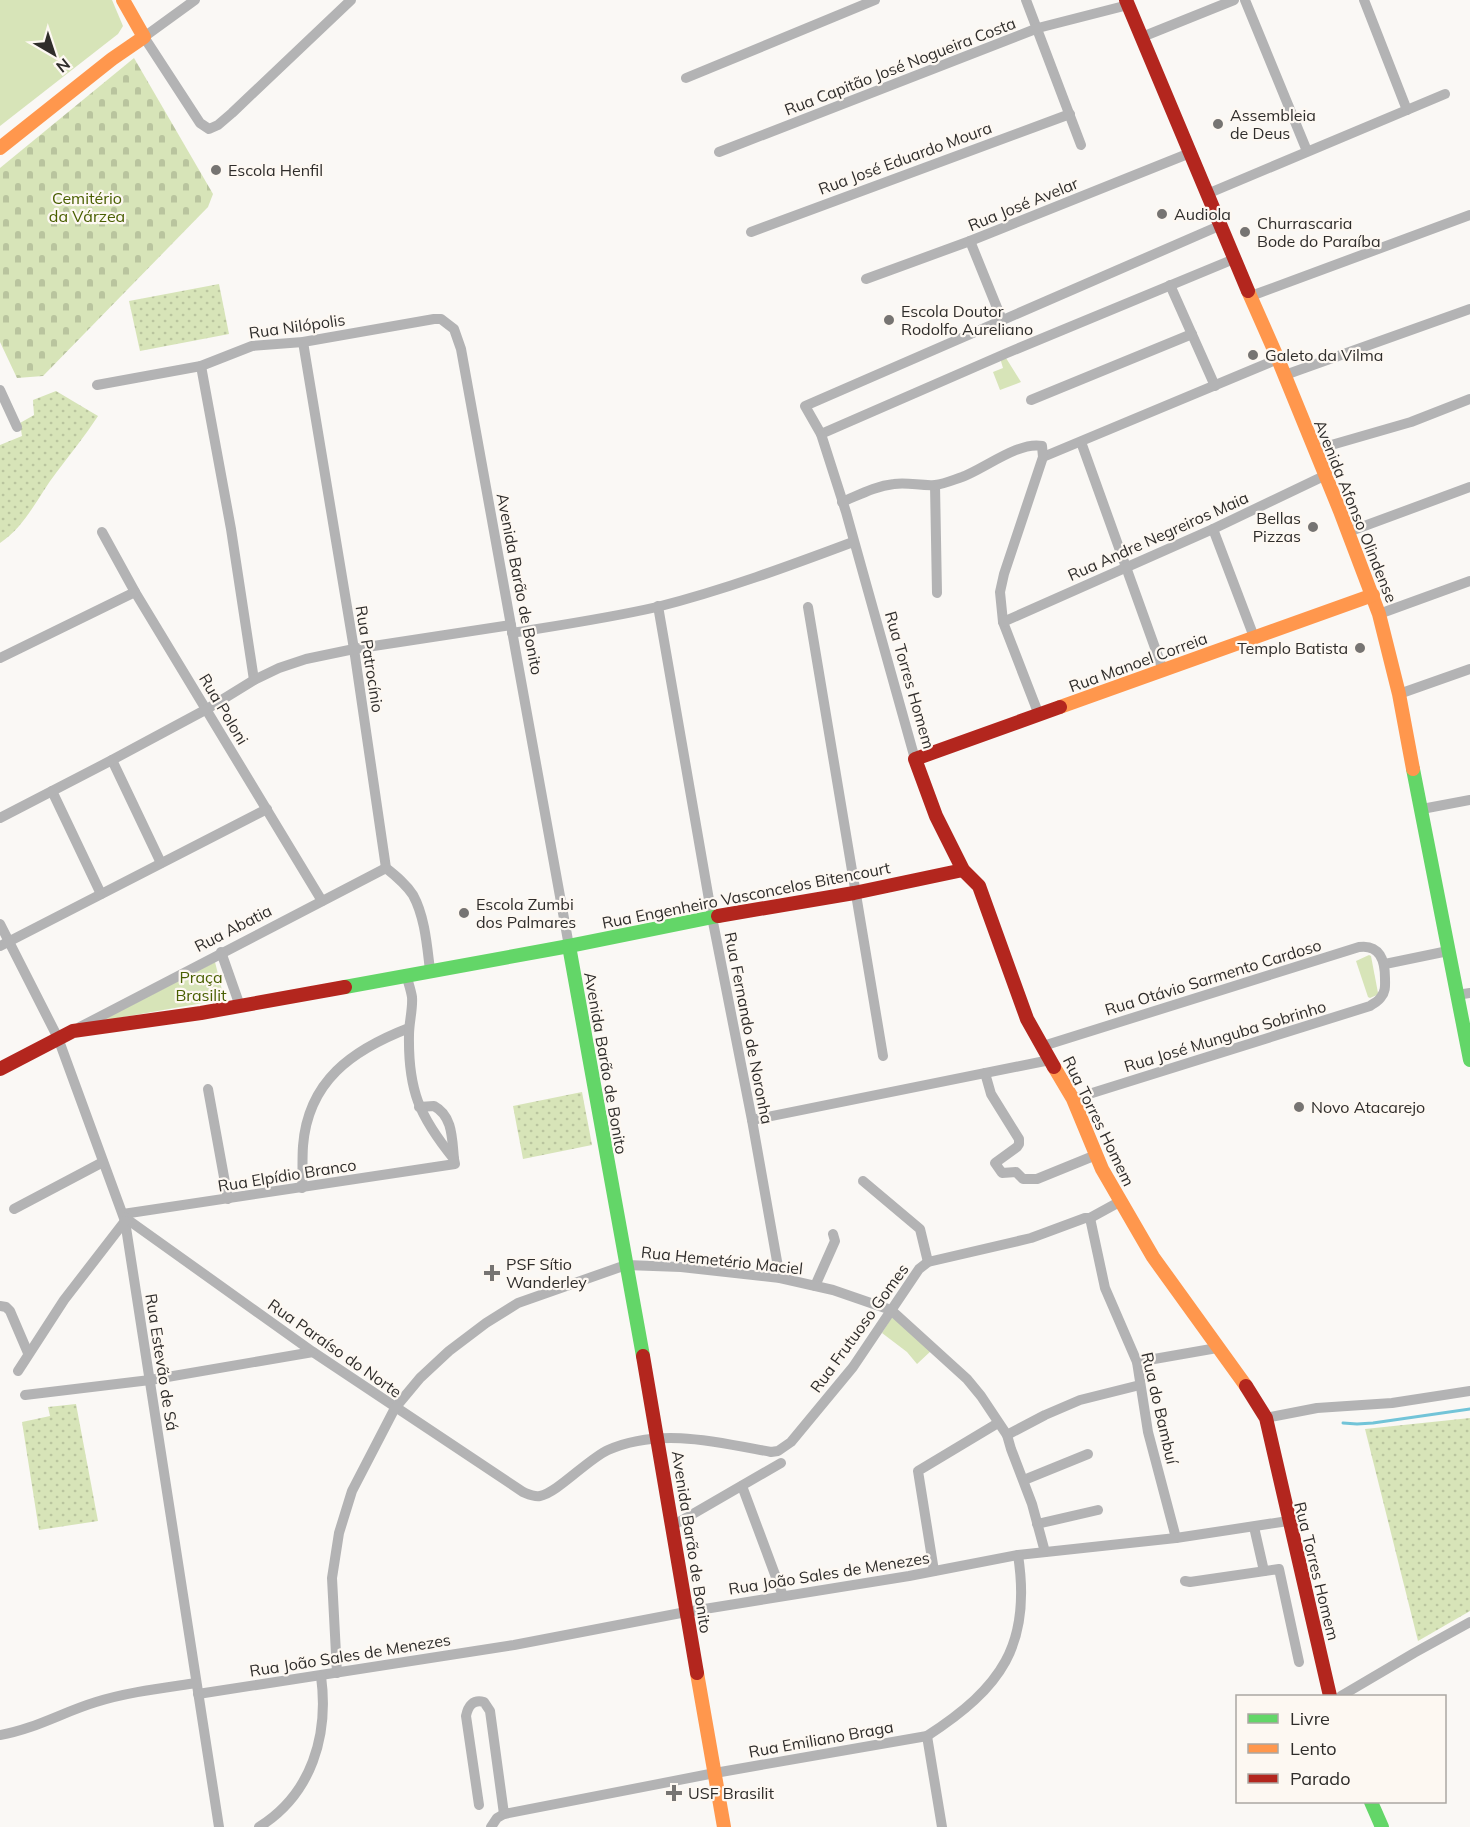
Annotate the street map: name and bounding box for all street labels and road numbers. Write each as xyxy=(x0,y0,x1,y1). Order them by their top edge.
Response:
street label: Rua Capitão José Nogueira Costa xyxy=(782,13,1018,119)
street label: Rua José Eduardo Moura xyxy=(816,117,994,199)
street label: Rua José Avelar xyxy=(965,173,1081,235)
street label: Rua Nilópolis xyxy=(248,309,347,343)
street label: Avenida Afonso Olindense xyxy=(1310,417,1402,605)
street label: Rua Andre Negreiros Maia xyxy=(1065,487,1251,585)
street label: Avenida Barão de Bonito xyxy=(493,492,547,676)
street label: Rua Patrocínio xyxy=(352,604,388,714)
street label: Rua Torres Homem xyxy=(881,609,939,751)
street label: Rua Manoel Correia xyxy=(1066,628,1210,696)
street label: Rua Poloni xyxy=(195,670,253,748)
street label: Rua Engenheiro Vasconcelos Bitencourt xyxy=(600,857,892,933)
street label: Rua Abatia xyxy=(191,900,275,956)
street label: Rua Fernando de Noronha xyxy=(721,930,777,1126)
street label: Rua Otávio Sarmento Cardoso xyxy=(1102,934,1324,1020)
street label: Avenida Barão de Bonito xyxy=(580,970,632,1156)
street label: Rua José Munguba Sobrinho xyxy=(1122,996,1328,1076)
street label: Rua Torres Homem xyxy=(1059,1053,1139,1189)
street label: Rua Elpídio Branco xyxy=(216,1154,358,1196)
street label: Rua Hemetério Maciel xyxy=(640,1242,804,1278)
street label: Rua Frutuoso Gomes xyxy=(805,1260,913,1396)
street label: Rua Estevão de Sá xyxy=(141,1292,183,1432)
street label: Rua Paraíso do Norte xyxy=(264,1294,406,1402)
street label: Rua do Bambuí xyxy=(1137,1350,1183,1467)
street label: Avenida Barão de Bonito xyxy=(668,1449,716,1635)
street label: Rua Torres Homem xyxy=(1290,1500,1344,1642)
street label: Rua João Sales de Menezes xyxy=(727,1547,931,1599)
street label: Rua João Sales de Menezes xyxy=(248,1629,452,1681)
street label: Rua Emiliano Braga xyxy=(747,1716,895,1762)

